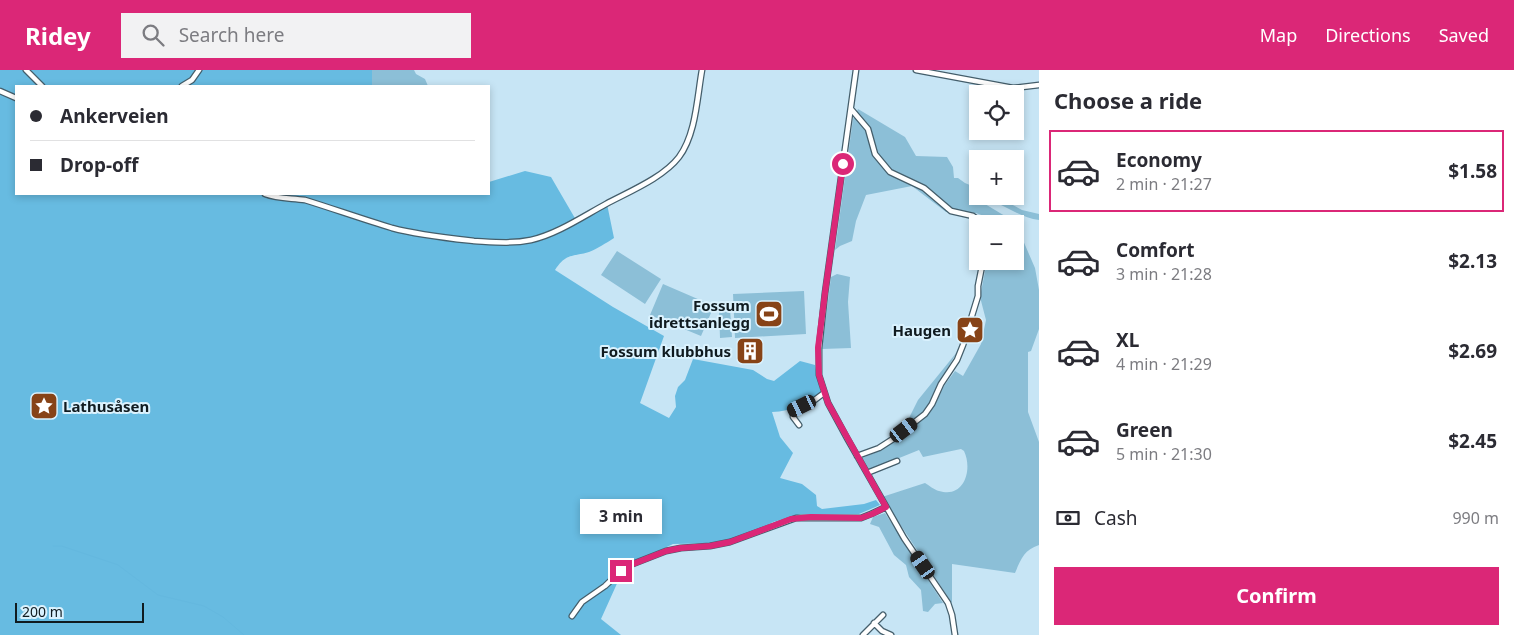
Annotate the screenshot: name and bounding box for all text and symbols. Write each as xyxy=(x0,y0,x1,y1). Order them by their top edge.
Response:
search box xyxy=(121,13,471,58)
text: Ridey xyxy=(25,19,91,52)
icon: search xyxy=(139,21,167,49)
text: Search here xyxy=(179,22,284,48)
text: Map xyxy=(1260,23,1297,47)
text: Directions xyxy=(1325,23,1411,47)
text: Saved xyxy=(1439,23,1489,47)
map controls xyxy=(969,85,1024,270)
button: locate xyxy=(969,85,1024,140)
text: Choose a ride xyxy=(1054,85,1202,115)
text: Ankerveien xyxy=(60,103,169,129)
text: Economy xyxy=(1116,147,1202,173)
icon: car xyxy=(1056,149,1101,194)
button: + xyxy=(969,150,1024,205)
text: Drop-off xyxy=(60,152,139,178)
route start xyxy=(832,153,854,175)
text: $1.58 xyxy=(1448,158,1497,184)
text: 2 min · 21:27 xyxy=(1116,173,1212,195)
button: − xyxy=(969,215,1024,270)
text: Comfort xyxy=(1116,237,1195,263)
icon: car xyxy=(1056,239,1101,284)
text: $2.13 xyxy=(1448,248,1497,274)
text: 3 min · 21:28 xyxy=(1116,263,1212,285)
place label: Fossum idrettsanlegg xyxy=(649,295,750,332)
sports icon: Fossum idrettsanlegg xyxy=(754,299,784,329)
place icon: Haugen xyxy=(955,315,985,345)
place label: Haugen xyxy=(893,320,951,340)
text: XL xyxy=(1116,327,1139,353)
icon: car xyxy=(1056,329,1101,374)
building icon: Fossum klubbhus xyxy=(735,336,765,366)
text: $2.69 xyxy=(1448,338,1497,364)
place label: Fossum klubbhus xyxy=(601,341,731,361)
text: 4 min · 21:29 xyxy=(1116,353,1212,375)
place icon: Lathusåsen xyxy=(29,391,59,421)
car xyxy=(785,393,818,419)
place label: Lathusåsen xyxy=(63,396,149,416)
car xyxy=(887,415,920,445)
text: Green xyxy=(1116,417,1173,443)
icon: car xyxy=(1056,419,1101,464)
text: $2.45 xyxy=(1448,428,1497,454)
text: 5 min · 21:30 xyxy=(1116,443,1212,465)
callout: 3 min xyxy=(580,498,662,534)
icon: cash xyxy=(1054,504,1082,532)
text: 3 min xyxy=(599,505,643,527)
text: Cash xyxy=(1094,505,1138,531)
text: 990 m xyxy=(1452,507,1499,529)
car xyxy=(908,548,937,582)
route end xyxy=(610,560,632,582)
button: Confirm xyxy=(1054,567,1499,625)
scale bar xyxy=(15,600,144,623)
text: 200 m xyxy=(22,602,63,621)

